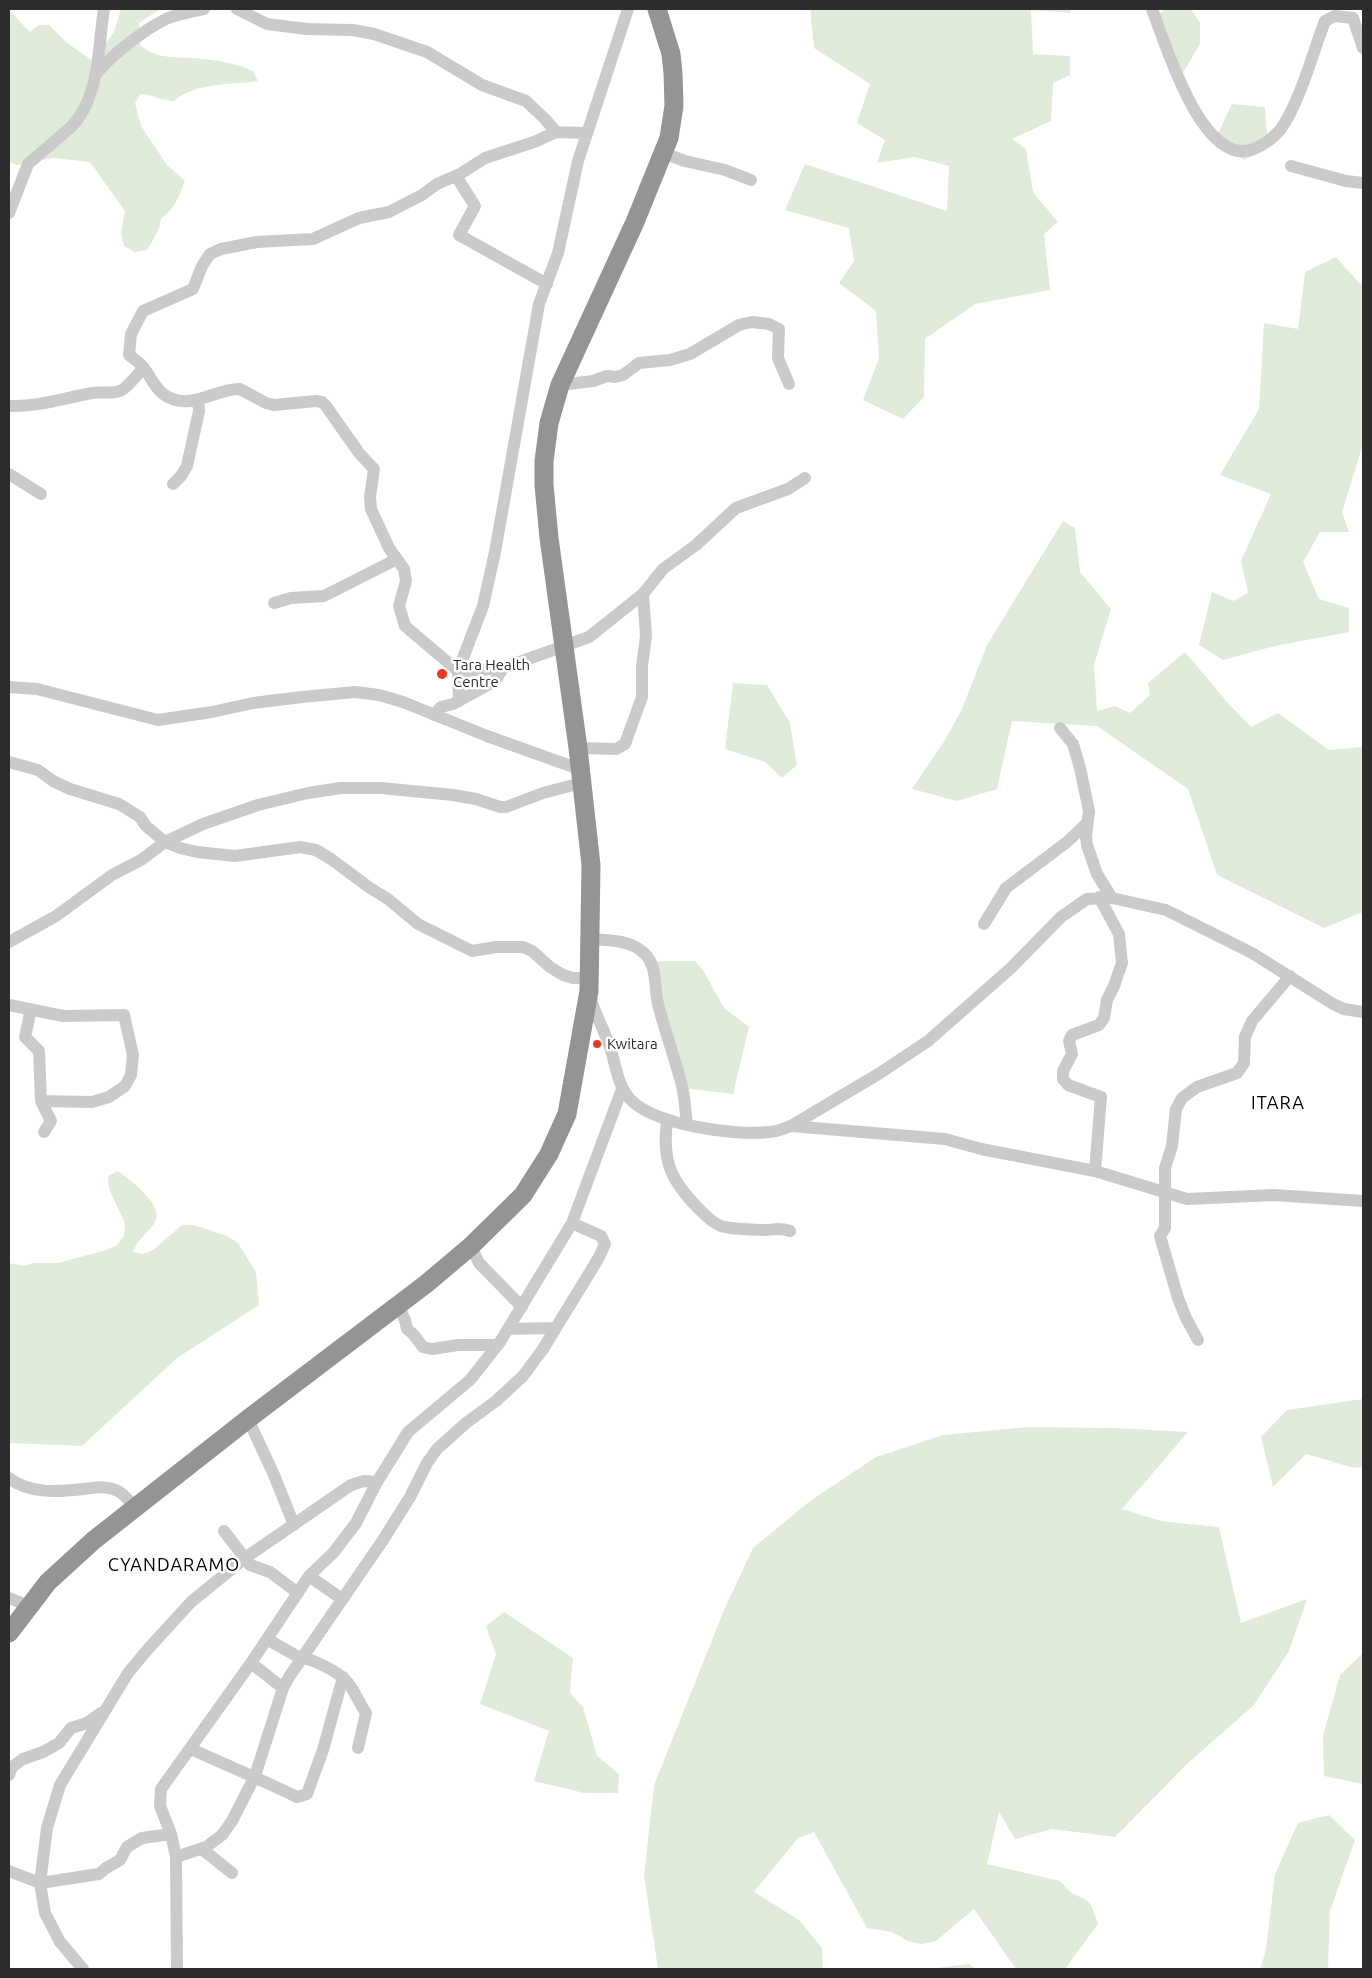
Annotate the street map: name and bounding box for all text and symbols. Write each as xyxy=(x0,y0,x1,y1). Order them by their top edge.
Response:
place label: Tara Health Centre xyxy=(453,656,530,691)
marker: Tara Health Centre xyxy=(435,667,449,681)
place label: Kwitara xyxy=(607,1035,658,1053)
marker: Kwitara xyxy=(591,1038,603,1050)
district label: ITARA xyxy=(1250,1092,1306,1114)
district label: CYANDARAMO xyxy=(107,1554,241,1576)

